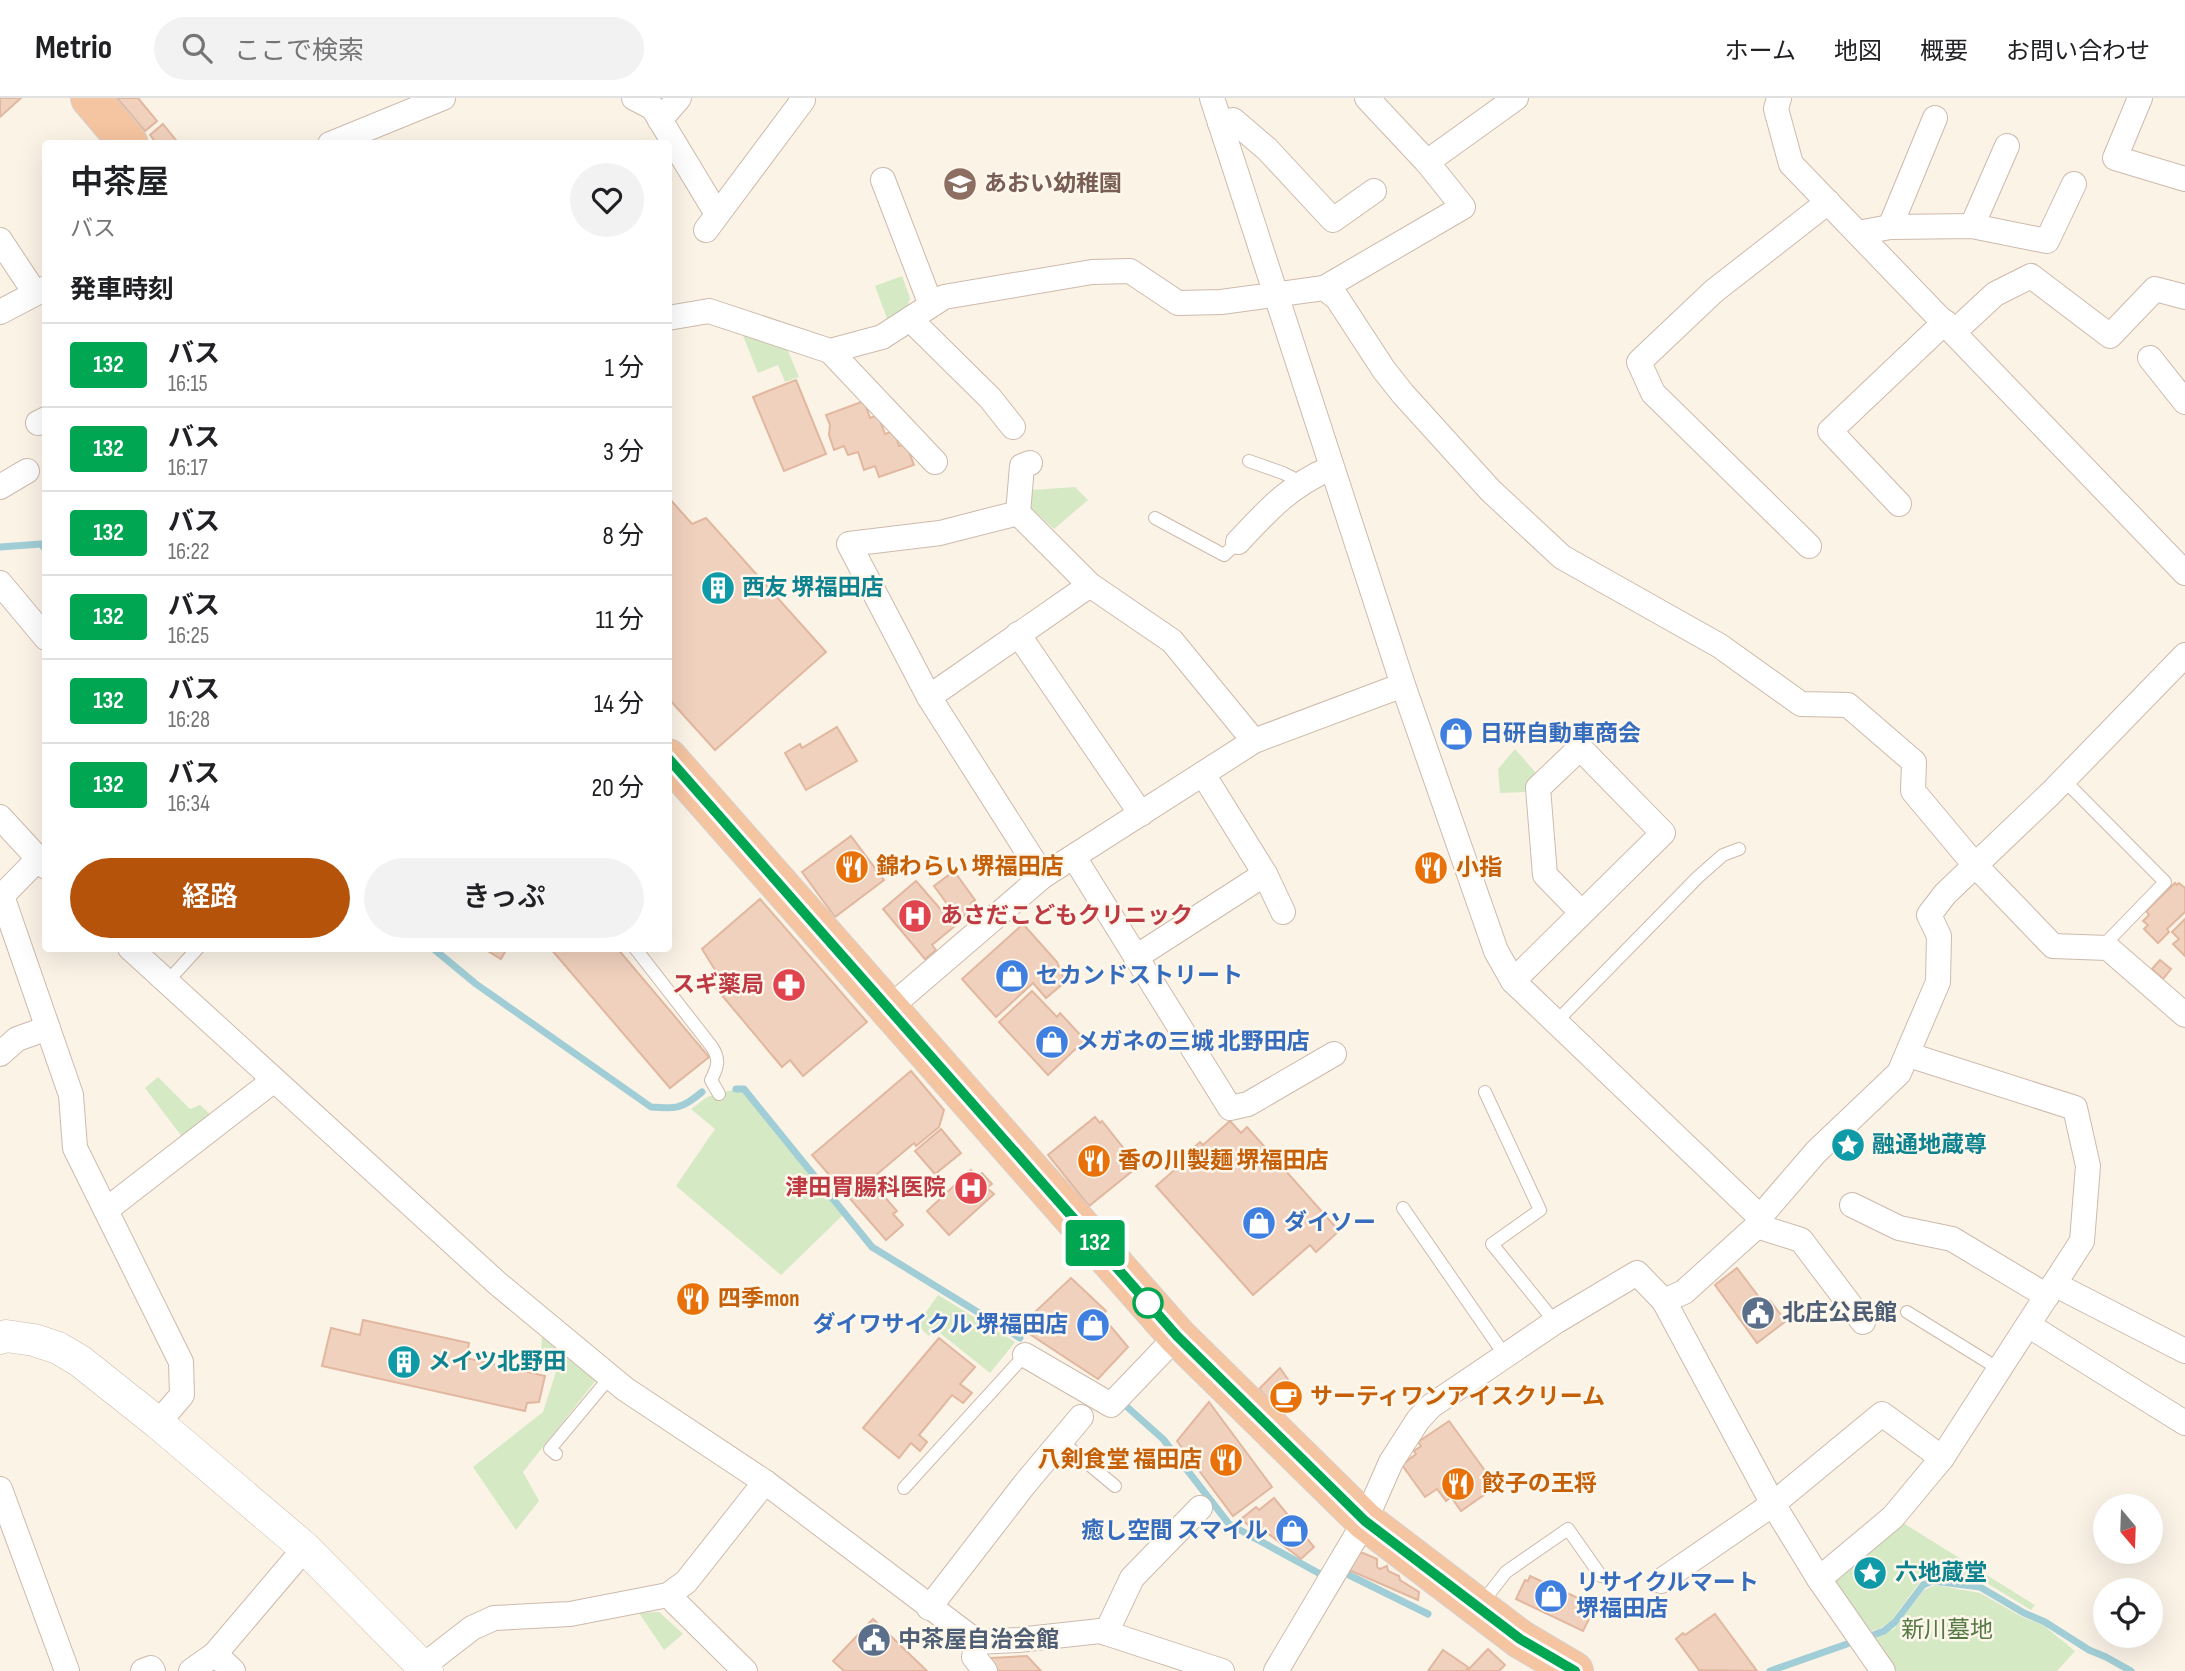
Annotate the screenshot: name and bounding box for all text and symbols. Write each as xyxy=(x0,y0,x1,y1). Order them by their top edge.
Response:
search box xyxy=(154,17,644,80)
text: Metrio xyxy=(35,28,112,68)
icon: search xyxy=(178,29,216,67)
text: ここで検索 xyxy=(234,36,364,67)
text: ホーム xyxy=(1725,37,1796,66)
text: 地図 xyxy=(1834,37,1882,66)
text: 概要 xyxy=(1920,37,1968,66)
text: お問い合わせ xyxy=(2006,37,2150,66)
text: 中茶屋 xyxy=(70,163,169,203)
button: heart xyxy=(570,163,644,237)
school or university icon: あおい幼稚園 xyxy=(941,165,979,203)
place label: あおい幼稚園 xyxy=(984,170,1122,198)
text: バス xyxy=(70,215,116,243)
text: 発車時刻 xyxy=(70,275,174,306)
text: バス xyxy=(168,339,220,370)
text: 132 xyxy=(93,350,124,379)
text: 1 分 xyxy=(605,353,644,384)
text: 16:15 xyxy=(168,370,208,398)
text: バス xyxy=(168,423,220,454)
text: 132 xyxy=(93,434,124,463)
text: 3 分 xyxy=(603,437,644,468)
text: 16:17 xyxy=(168,454,208,482)
text: バス xyxy=(168,507,220,538)
text: 132 xyxy=(93,518,124,547)
text: 8 分 xyxy=(602,521,644,552)
text: 16:22 xyxy=(168,538,209,566)
building icon: 西友 堺福田店 xyxy=(699,569,737,607)
place label: 西友 堺福田店 xyxy=(742,574,884,602)
text: バス xyxy=(168,591,220,622)
text: 132 xyxy=(93,602,124,631)
text: 11 分 xyxy=(596,605,644,636)
text: 16:25 xyxy=(168,622,209,650)
text: バス xyxy=(168,675,220,706)
text: 132 xyxy=(93,686,124,715)
text: 14 分 xyxy=(594,689,644,720)
text: 16:28 xyxy=(168,706,210,734)
shop icon: 日研自動車商会 xyxy=(1437,715,1475,753)
place label: 日研自動車商会 xyxy=(1480,720,1641,748)
text: バス xyxy=(168,759,220,790)
text: 132 xyxy=(93,770,124,799)
text: 20 分 xyxy=(592,773,644,804)
text: 16:34 xyxy=(168,790,210,818)
restaurant icon: 錦わらい 堺福田店 xyxy=(833,848,871,886)
restaurant icon: 小指 xyxy=(1412,849,1450,887)
place label: 錦わらい 堺福田店 xyxy=(876,853,1064,881)
place label: 小指 xyxy=(1456,854,1502,882)
button: 経路 xyxy=(70,858,350,938)
button: きっぷ xyxy=(364,858,644,938)
hospital icon: あさだこどもクリニック xyxy=(896,897,934,935)
place label: あさだこどもクリニック xyxy=(940,902,1193,930)
shop icon: セカンドストリート xyxy=(993,957,1031,995)
place label: セカンドストリート xyxy=(1036,962,1243,990)
pharmacy icon: スギ薬局 xyxy=(770,966,808,1004)
place label: スギ薬局 xyxy=(672,971,764,999)
shop icon: メガネの三城 北野田店 xyxy=(1033,1023,1071,1061)
place label: メガネの三城 北野田店 xyxy=(1076,1028,1310,1056)
place icon: 融通地蔵尊 xyxy=(1829,1126,1867,1164)
place label: 融通地蔵尊 xyxy=(1872,1131,1987,1159)
restaurant icon: 香の川製麺 堺福田店 xyxy=(1075,1142,1113,1180)
place label: 香の川製麺 堺福田店 xyxy=(1118,1147,1329,1175)
hospital icon: 津田胃腸科医院 xyxy=(952,1169,990,1207)
place label: 津田胃腸科医院 xyxy=(785,1174,946,1202)
shop icon: ダイソー xyxy=(1240,1204,1278,1242)
place label: ダイソー xyxy=(1284,1209,1376,1237)
line badge: 132 xyxy=(1055,1220,1135,1266)
text: 132 xyxy=(1080,1228,1110,1257)
restaurant icon: 四季mon xyxy=(674,1280,712,1318)
place label: 四季mon xyxy=(718,1285,800,1313)
unlabelled marker xyxy=(1133,1288,1163,1318)
public building icon: 北庄公民館 xyxy=(1739,1294,1777,1332)
place label: 北庄公民館 xyxy=(1782,1299,1897,1327)
shop icon: ダイワサイクル 堺福田店 xyxy=(1074,1306,1112,1344)
place label: ダイワサイクル 堺福田店 xyxy=(813,1311,1068,1339)
building icon: メイツ北野田 xyxy=(385,1343,423,1381)
place label: メイツ北野田 xyxy=(428,1348,566,1376)
cafe icon: サーティワンアイスクリーム xyxy=(1267,1378,1305,1416)
place label: サーティワンアイスクリーム xyxy=(1310,1383,1605,1411)
restaurant icon: 八剣食堂 福田店 xyxy=(1207,1441,1245,1479)
place label: 八剣食堂 福田店 xyxy=(1037,1446,1202,1474)
restaurant icon: 餃子の王将 xyxy=(1439,1465,1477,1503)
place label: 餃子の王将 xyxy=(1482,1470,1597,1498)
north arrow xyxy=(2093,1494,2163,1564)
map controls xyxy=(2093,1494,2163,1648)
shop icon: 癒し空間 スマイル xyxy=(1273,1512,1311,1550)
place label: 癒し空間 スマイル xyxy=(1081,1517,1268,1545)
place icon: 六地蔵堂 xyxy=(1851,1554,1889,1592)
place label: 六地蔵堂 xyxy=(1895,1559,1987,1587)
place label: リサイクルマート 堺福田店 xyxy=(1576,1569,1759,1623)
shop icon: リサイクルマート 堺福田店 xyxy=(1532,1577,1570,1615)
button: locate xyxy=(2093,1578,2163,1648)
park label: 新川墓地 xyxy=(1901,1616,1993,1644)
public building icon: 中茶屋自治会館 xyxy=(855,1621,893,1659)
place label: 中茶屋自治会館 xyxy=(898,1626,1059,1654)

